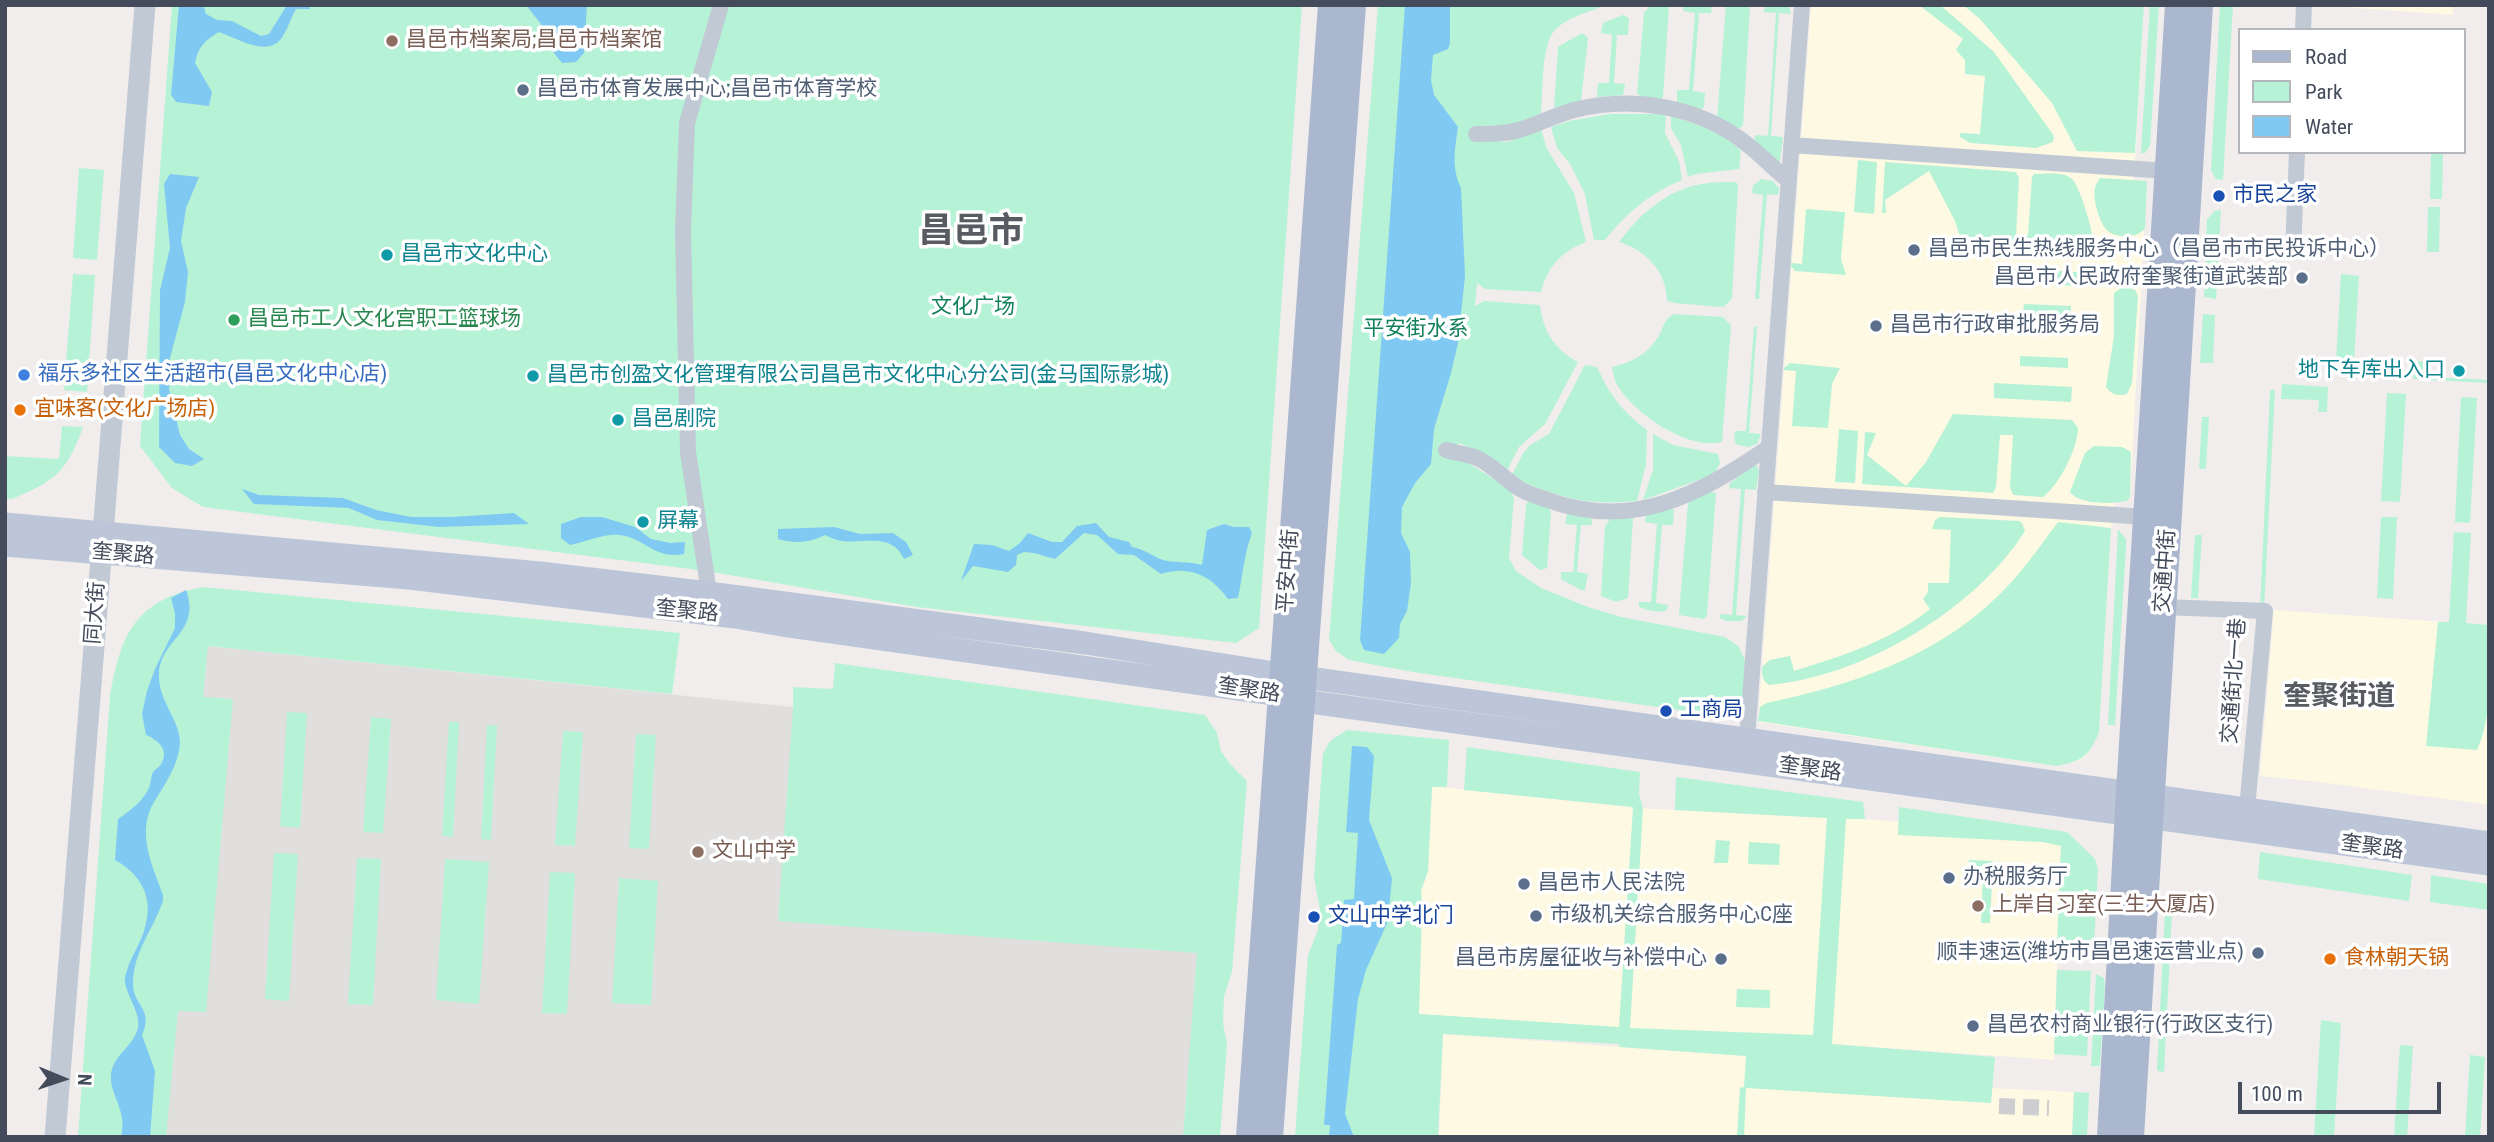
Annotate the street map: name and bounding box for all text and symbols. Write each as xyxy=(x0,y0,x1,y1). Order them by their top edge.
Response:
place label: 昌邑市档案局;昌邑市档案馆 xyxy=(406,28,662,54)
legend xyxy=(2238,28,2466,154)
marker: 昌邑市档案局;昌邑市档案馆 xyxy=(384,33,400,49)
text: Road xyxy=(2305,45,2347,69)
place label: 昌邑市体育发展中心;昌邑市体育学校 xyxy=(537,77,877,103)
text: Park xyxy=(2305,80,2342,104)
marker: 昌邑市体育发展中心;昌邑市体育学校 xyxy=(515,82,531,98)
text: Water xyxy=(2305,115,2353,139)
place label: 市民之家 xyxy=(2233,183,2317,209)
marker: 市民之家 xyxy=(2211,188,2227,204)
district label: 昌邑市 xyxy=(919,212,1023,254)
place label: 昌邑市民生热线服务中心（昌邑市市民投诉中心） xyxy=(1928,237,2390,263)
place label: 昌邑市文化中心 xyxy=(401,242,548,268)
marker: 昌邑市民生热线服务中心（昌邑市市民投诉中心） xyxy=(1906,242,1922,258)
marker: 昌邑市文化中心 xyxy=(379,247,395,263)
place label: 昌邑市人民政府奎聚街道武装部 xyxy=(1994,265,2288,291)
marker: 昌邑市人民政府奎聚街道武装部 xyxy=(2294,270,2310,286)
park label: 文化广场 xyxy=(931,295,1015,321)
place label: 昌邑市工人文化宫职工篮球场 xyxy=(248,307,521,333)
marker: 昌邑市工人文化宫职工篮球场 xyxy=(226,312,242,328)
place label: 昌邑市行政审批服务局 xyxy=(1890,313,2100,339)
park label: 平安街水系 xyxy=(1364,317,1468,343)
marker: 昌邑市行政审批服务局 xyxy=(1868,318,1884,334)
place label: 地下车库出入口 xyxy=(2298,358,2445,384)
place label: 福乐多社区生活超市(昌邑文化中心店) xyxy=(38,362,387,388)
place label: 昌邑市创盈文化管理有限公司昌邑市文化中心分公司(金马国际影城) xyxy=(547,363,1169,389)
marker: 地下车库出入口 xyxy=(2451,363,2467,379)
marker: 福乐多社区生活超市(昌邑文化中心店) xyxy=(16,367,32,383)
marker: 昌邑市创盈文化管理有限公司昌邑市文化中心分公司(金马国际影城) xyxy=(525,368,541,384)
place label: 宜味客(文化广场店) xyxy=(34,397,215,423)
marker: 宜味客(文化广场店) xyxy=(12,402,28,418)
place label: 昌邑剧院 xyxy=(632,407,716,433)
marker: 昌邑剧院 xyxy=(610,412,626,428)
place label: 屏幕 xyxy=(657,509,699,535)
marker: 屏幕 xyxy=(635,514,651,530)
street label: 平安中街 xyxy=(1274,528,1304,614)
street label: 交通中街 xyxy=(2151,528,2181,614)
street label: 奎聚路 xyxy=(91,540,155,570)
street label: 同大街 xyxy=(81,581,111,645)
street label: 奎聚路 xyxy=(654,596,720,628)
street label: 交通街北一巷 xyxy=(2218,617,2252,745)
street label: 奎聚路 xyxy=(1216,674,1282,708)
district label: 奎聚街道 xyxy=(2283,681,2395,715)
place label: 工商局 xyxy=(1680,698,1743,724)
marker: 工商局 xyxy=(1658,703,1674,719)
street label: 奎聚路 xyxy=(1777,753,1843,787)
street label: 奎聚路 xyxy=(2339,831,2405,865)
place label: 文山中学 xyxy=(712,839,796,865)
marker: 文山中学 xyxy=(690,844,706,860)
place label: 办税服务厅 xyxy=(1963,865,2068,891)
marker: 办税服务厅 xyxy=(1941,870,1957,886)
place label: 昌邑市人民法院 xyxy=(1538,871,1685,897)
marker: 昌邑市人民法院 xyxy=(1516,876,1532,892)
place label: 上岸自习室(三生大厦店) xyxy=(1992,893,2215,919)
marker: 上岸自习室(三生大厦店) xyxy=(1970,898,1986,914)
place label: 市级机关综合服务中心C座 xyxy=(1550,903,1793,929)
place label: 文山中学北门 xyxy=(1328,904,1454,930)
marker: 市级机关综合服务中心C座 xyxy=(1528,908,1544,924)
marker: 文山中学北门 xyxy=(1306,909,1322,925)
place label: 顺丰速运(潍坊市昌邑速运营业点) xyxy=(1937,940,2244,966)
marker: 顺丰速运(潍坊市昌邑速运营业点) xyxy=(2250,945,2266,961)
place label: 昌邑市房屋征收与补偿中心 xyxy=(1455,946,1707,972)
place label: 食林朝天锅 xyxy=(2344,946,2449,972)
marker: 昌邑市房屋征收与补偿中心 xyxy=(1713,951,1729,967)
marker: 食林朝天锅 xyxy=(2322,951,2338,967)
place label: 昌邑农村商业银行(行政区支行) xyxy=(1987,1013,2273,1039)
marker: 昌邑农村商业银行(行政区支行) xyxy=(1965,1018,1981,1034)
north arrow xyxy=(28,1044,98,1114)
scale bar xyxy=(2242,1068,2445,1112)
text: N xyxy=(73,1074,96,1086)
text: 100 m xyxy=(2251,1082,2303,1106)

